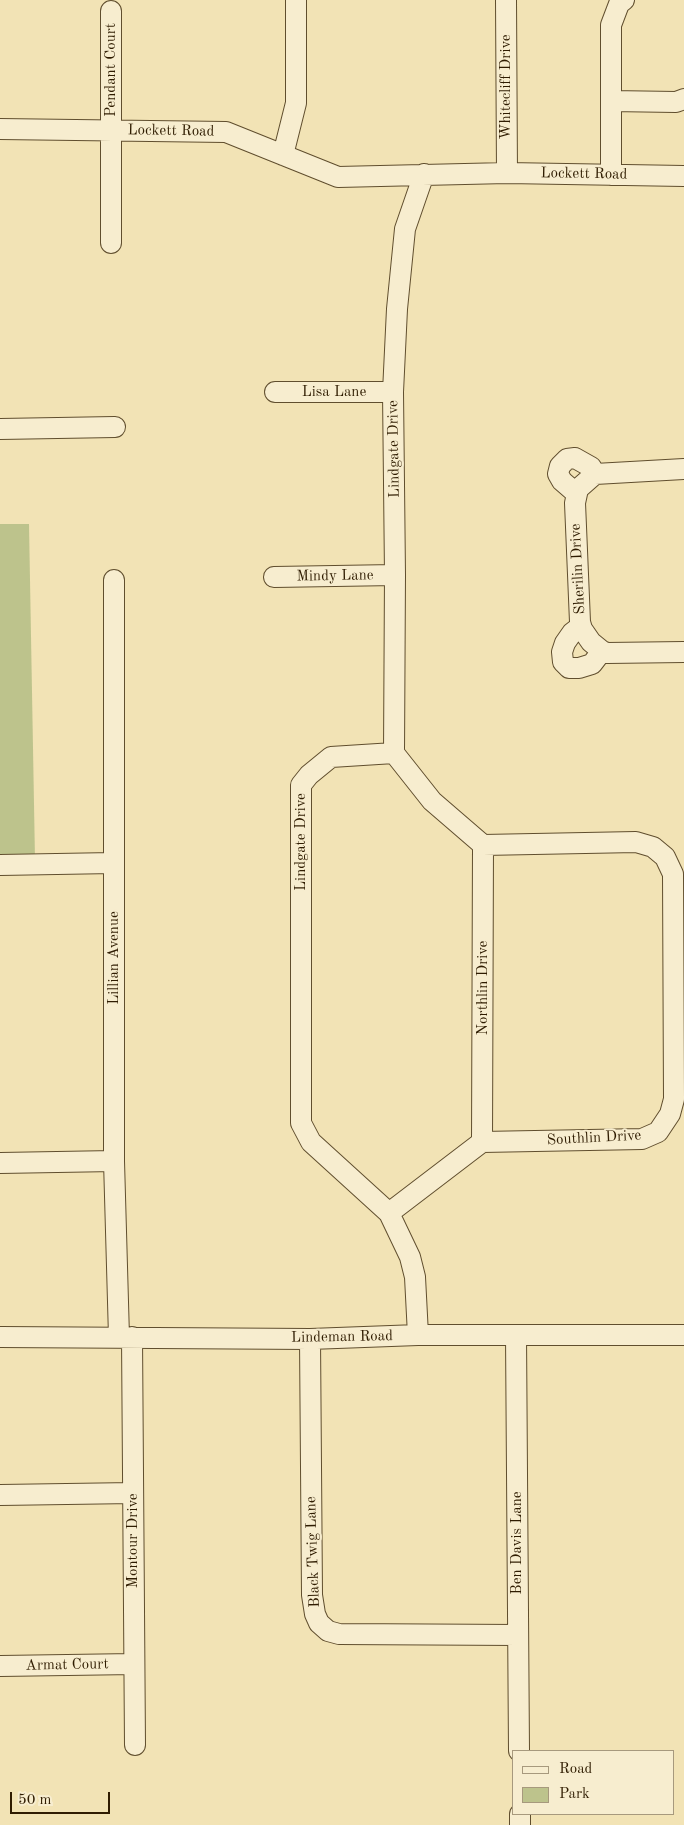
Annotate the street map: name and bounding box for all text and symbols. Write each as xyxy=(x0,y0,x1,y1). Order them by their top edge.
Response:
street label: Pendant Court xyxy=(102,23,120,117)
street label: Whitecliff Drive xyxy=(497,34,515,140)
street label: Lockett Road xyxy=(127,121,215,141)
street label: Lockett Road xyxy=(540,164,628,184)
street label: Lisa Lane xyxy=(302,383,366,401)
street label: Lindgate Drive xyxy=(384,400,404,498)
street label: Sherilin Drive xyxy=(567,523,589,615)
street label: Mindy Lane xyxy=(296,566,374,586)
street label: Lindgate Drive xyxy=(292,793,310,891)
street label: Lillian Avenue xyxy=(105,911,123,1005)
street label: Northlin Drive xyxy=(474,941,492,1035)
street label: Southlin Drive xyxy=(546,1127,642,1149)
street label: Lindeman Road xyxy=(291,1327,393,1347)
street label: Ben Davis Lane xyxy=(508,1491,526,1595)
street label: Montour Drive xyxy=(124,1493,142,1589)
street label: Black Twig Lane xyxy=(302,1496,324,1608)
street label: Armat Court xyxy=(25,1655,109,1675)
legend xyxy=(512,1750,674,1815)
text: Road xyxy=(559,1762,592,1777)
scale bar xyxy=(12,1782,112,1814)
text: Park xyxy=(559,1787,590,1802)
text: 50 m xyxy=(18,1793,52,1808)

